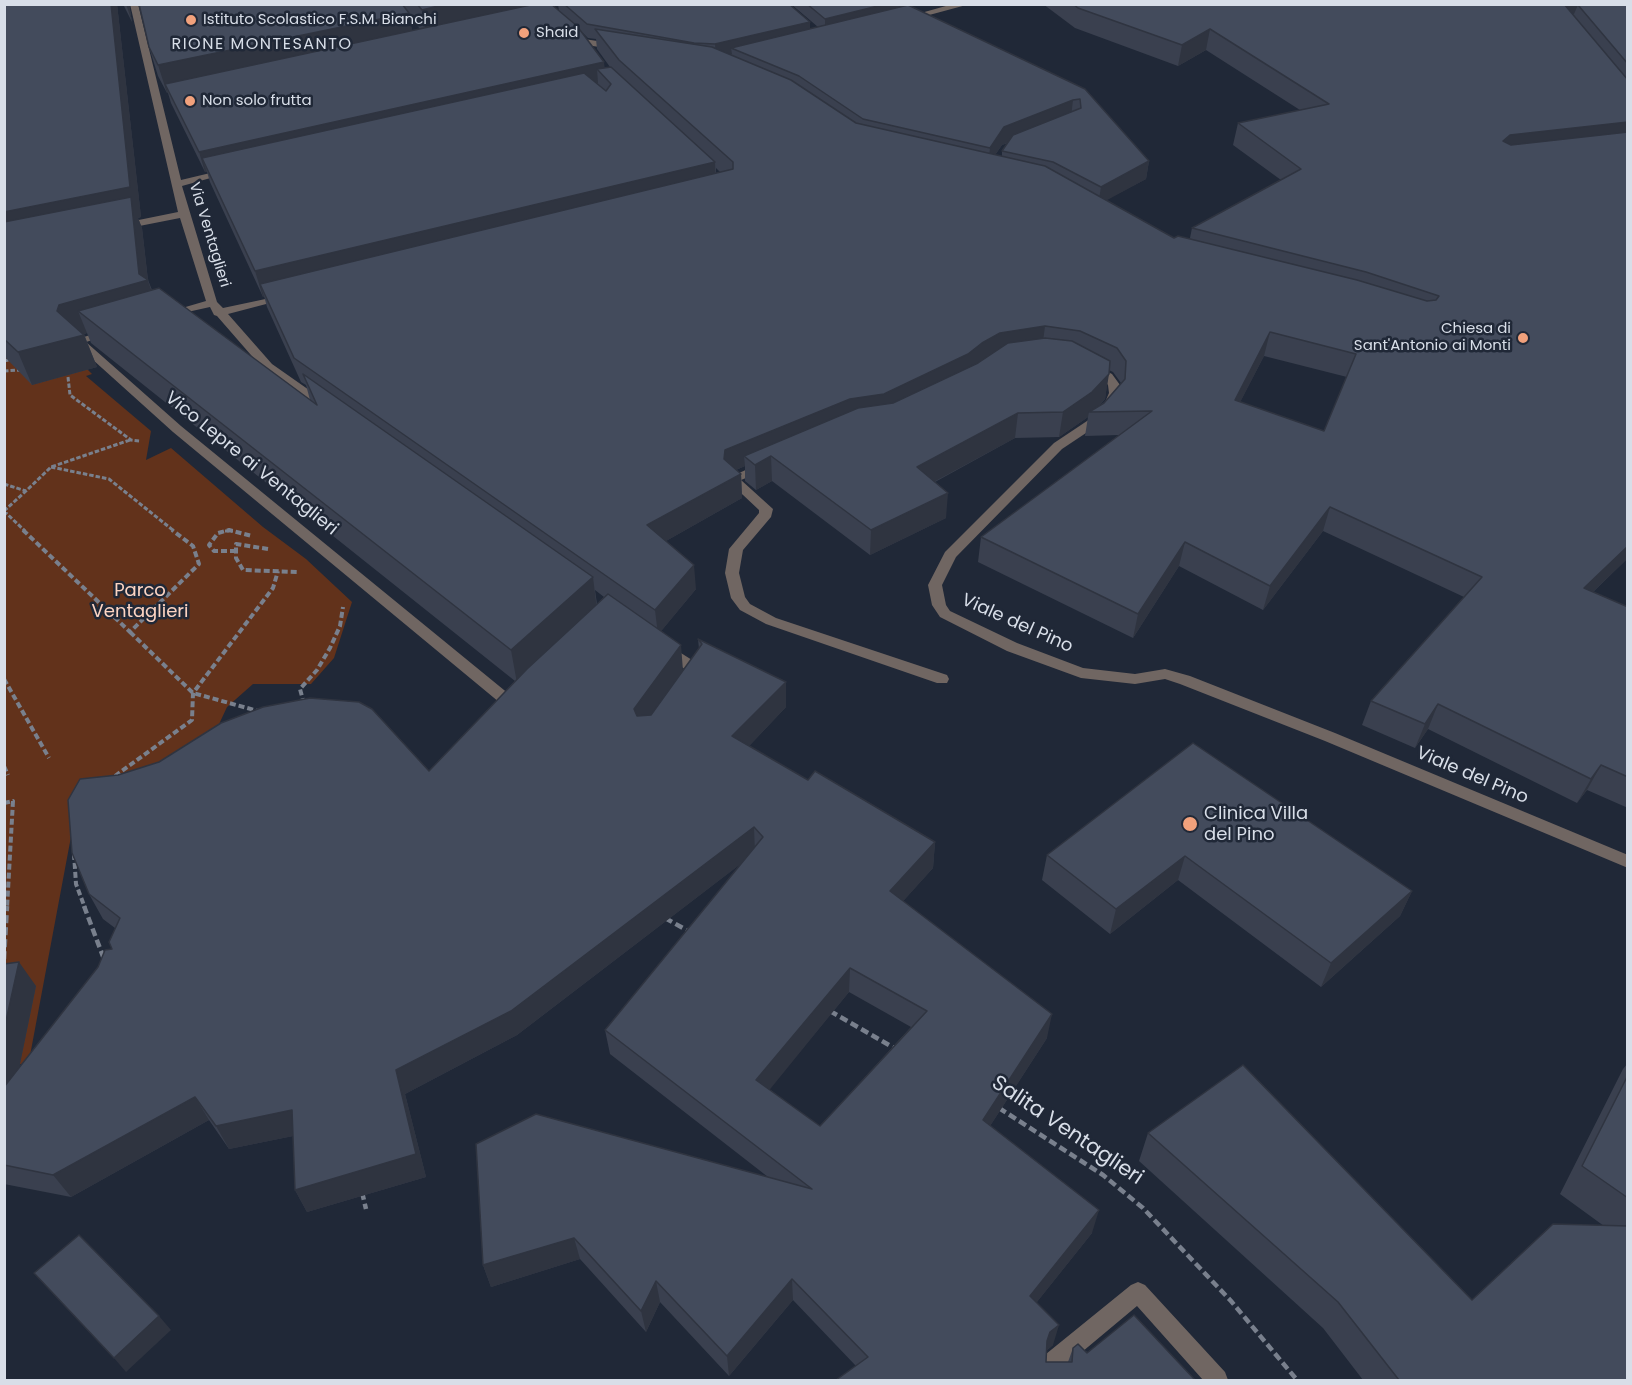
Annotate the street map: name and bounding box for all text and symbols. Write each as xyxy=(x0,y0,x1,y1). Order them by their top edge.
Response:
place label: Istituto Scolastico F.S.M. Bianchi xyxy=(203,11,437,29)
marker: Istituto Scolastico F.S.M. Bianchi xyxy=(184,13,198,27)
place label: Shaid xyxy=(536,24,578,42)
marker: Shaid xyxy=(517,26,531,40)
district label: RIONE MONTESANTO xyxy=(171,35,353,55)
place label: Non solo frutta xyxy=(202,92,312,110)
marker: Non solo frutta xyxy=(183,94,197,108)
street label: Via Ventaglieri xyxy=(184,180,234,290)
place label: Chiesa di Sant'Antonio ai Monti xyxy=(1354,320,1511,355)
marker: Chiesa di Sant'Antonio ai Monti xyxy=(1516,331,1530,345)
street label: Vico Lepre ai Ventaglieri xyxy=(160,388,342,540)
park label: Parco Ventaglieri xyxy=(92,580,188,622)
street label: Viale del Pino xyxy=(958,590,1076,658)
street label: Viale del Pino xyxy=(1413,743,1531,809)
place label: Clinica Villa del Pino xyxy=(1204,803,1308,846)
marker: Clinica Villa del Pino xyxy=(1181,815,1199,833)
street label: Salita Ventaglieri xyxy=(986,1071,1148,1191)

